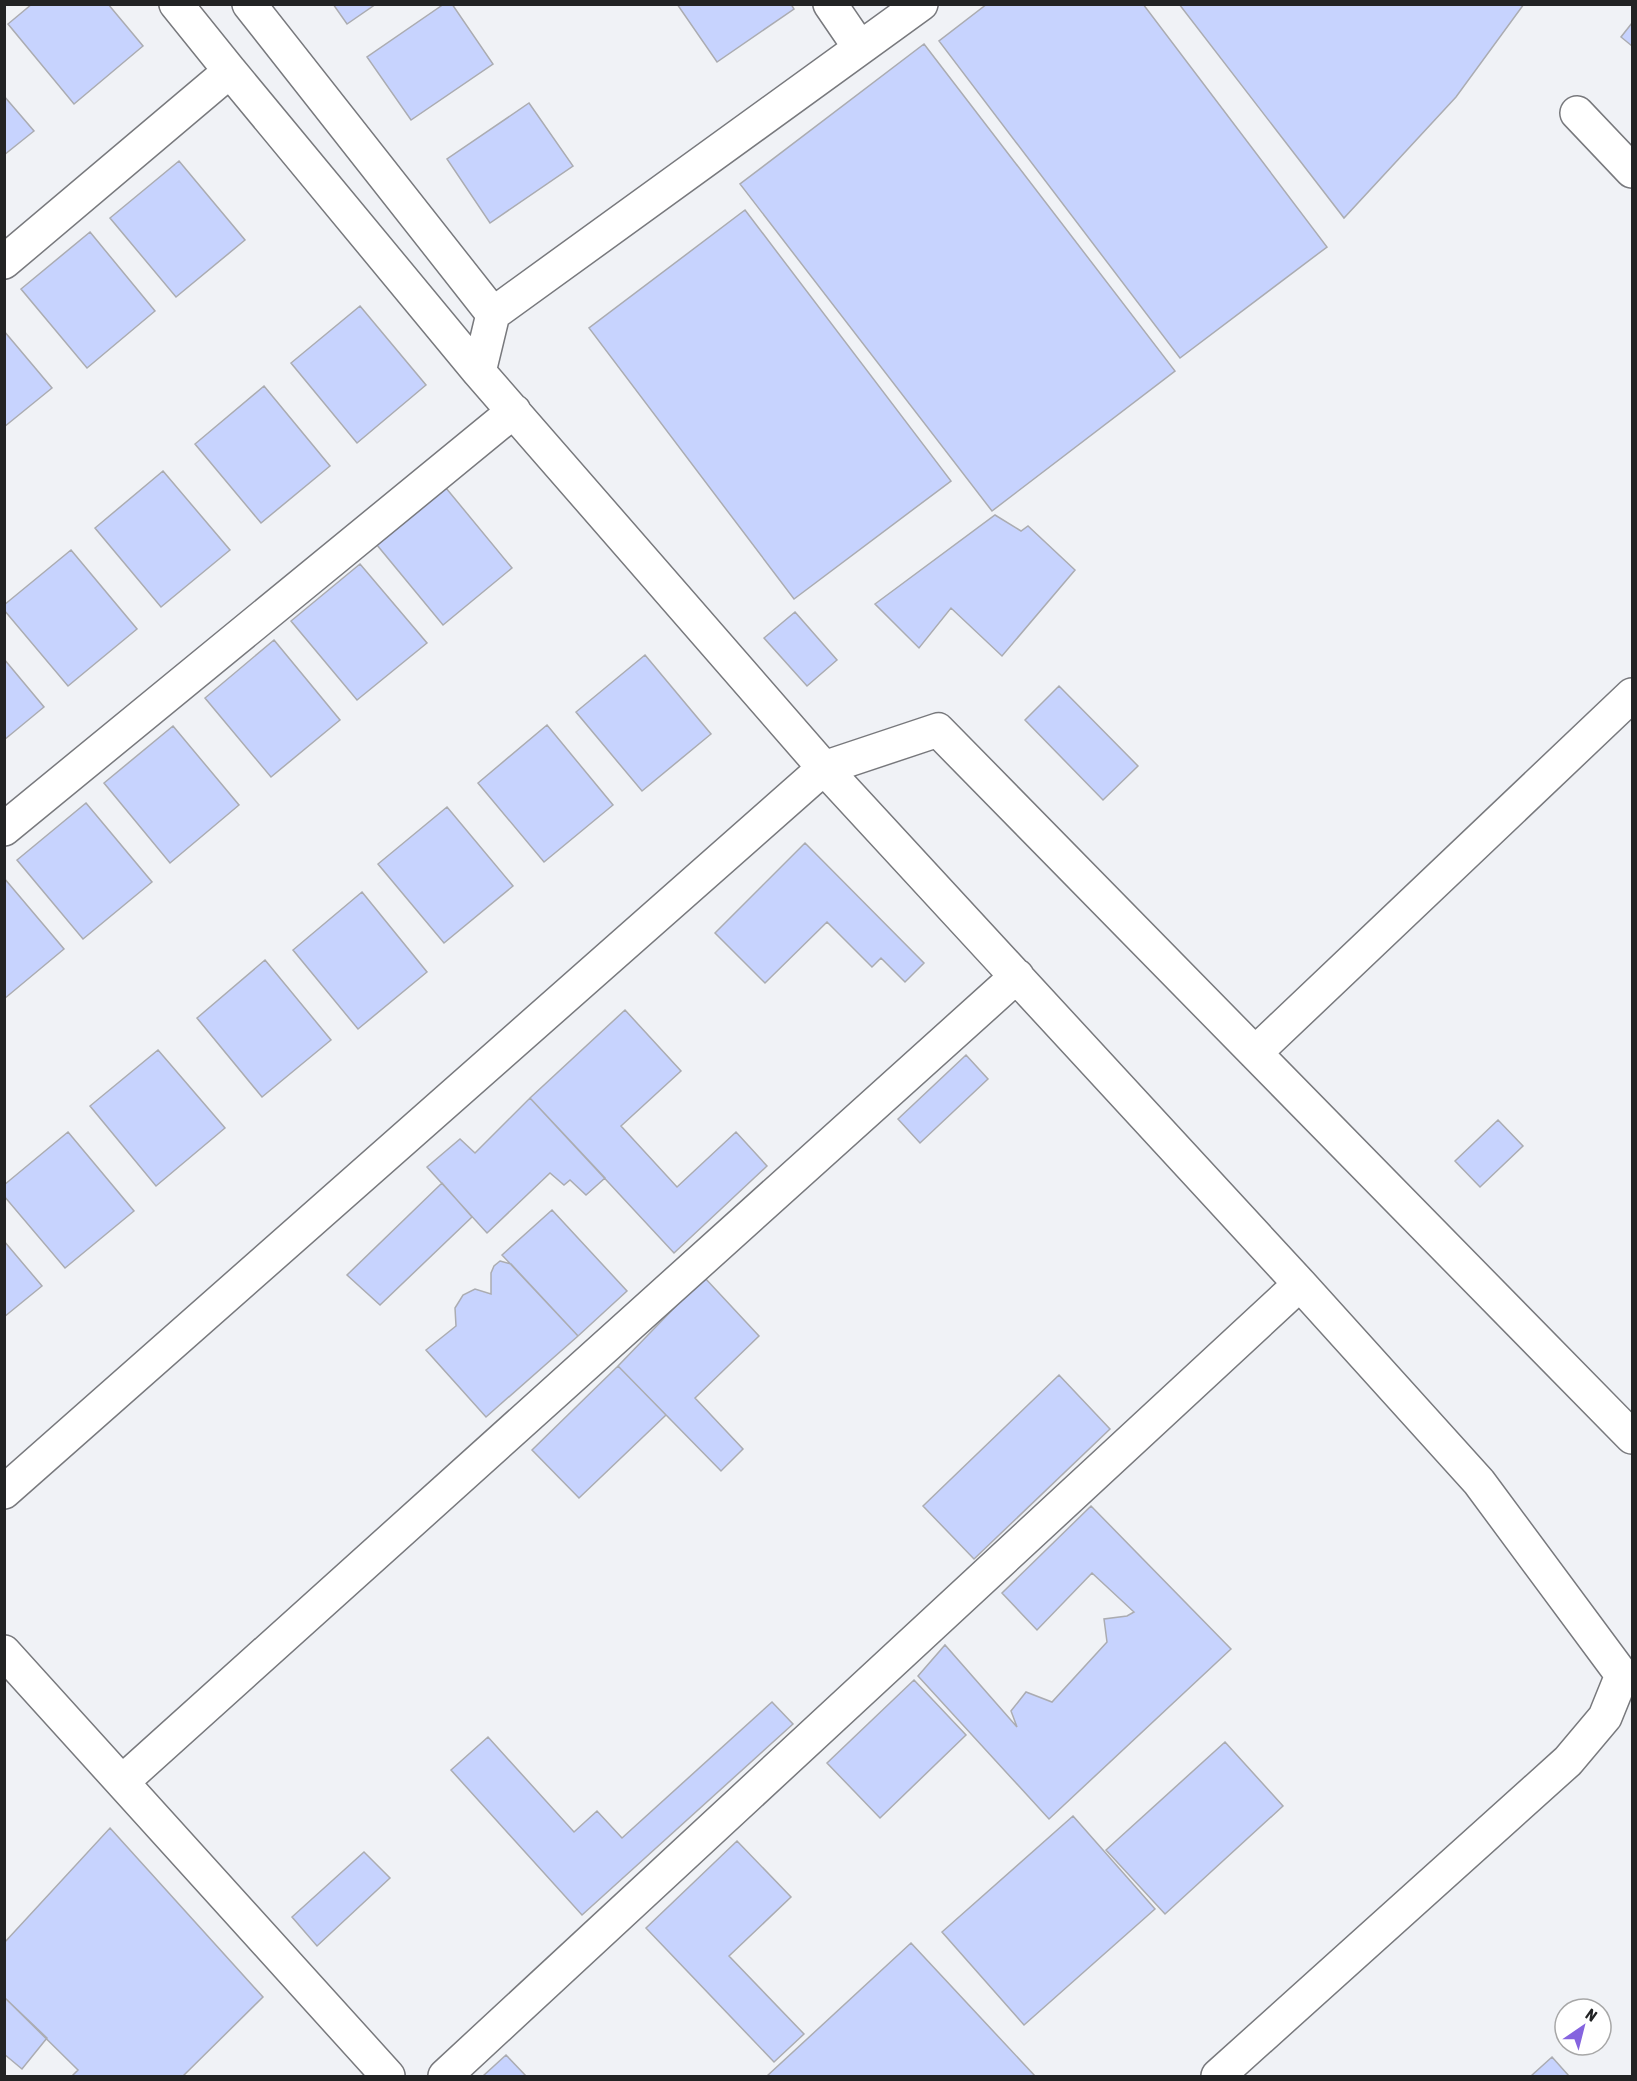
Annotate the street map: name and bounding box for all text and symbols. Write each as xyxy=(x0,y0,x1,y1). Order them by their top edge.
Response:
north arrow xyxy=(1553,1997,1613,2057)
text: N xyxy=(1583,2005,1601,2025)

